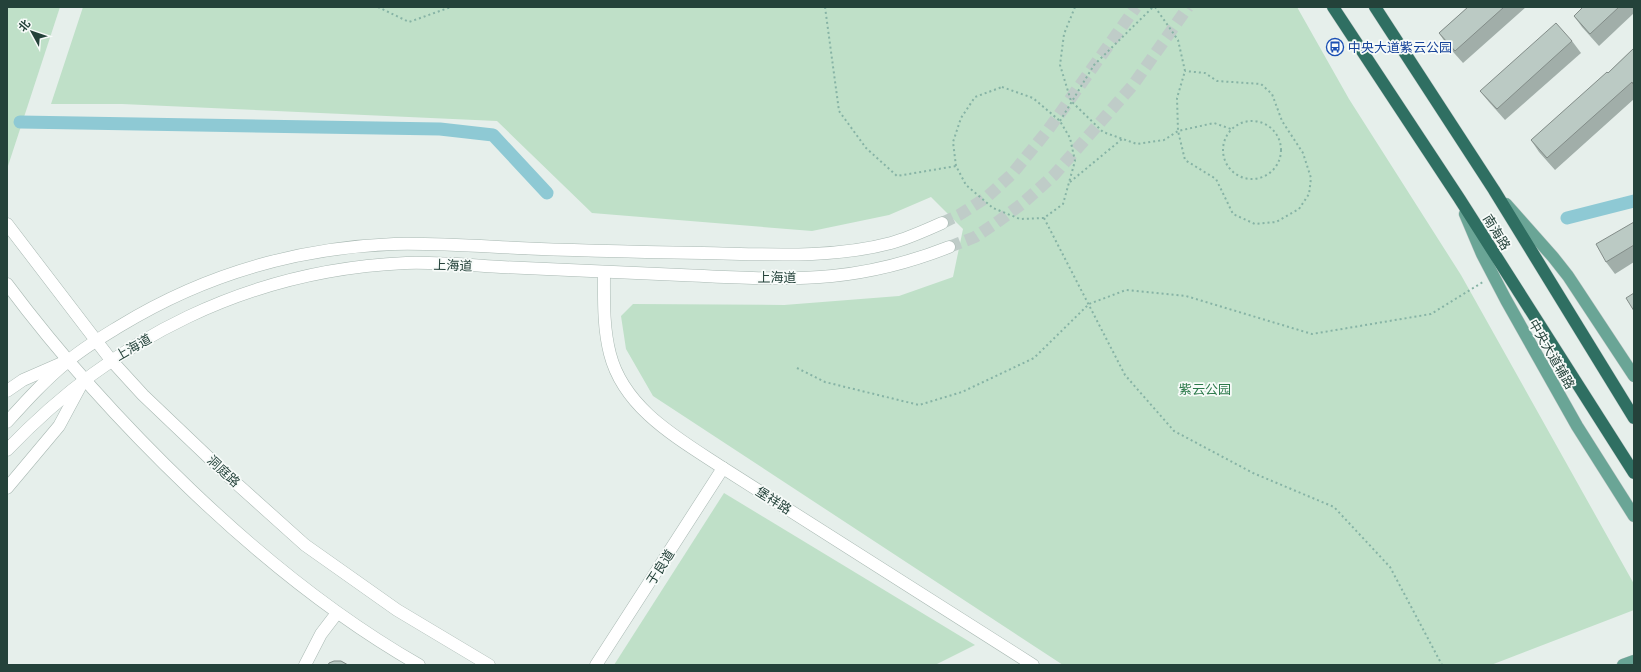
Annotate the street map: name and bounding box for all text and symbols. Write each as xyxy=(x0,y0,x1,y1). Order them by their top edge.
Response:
north arrow xyxy=(12,12,52,52)
text: 北 xyxy=(15,16,33,34)
bus stop icon: 中央大道紫云公园 xyxy=(1325,37,1345,57)
place label: 中央大道紫云公园 xyxy=(1348,38,1452,56)
street label: 南海路 xyxy=(1479,211,1515,253)
street label: 上海道 xyxy=(433,255,473,275)
street label: 上海道 xyxy=(757,268,797,286)
street label: 中央大道辅路 xyxy=(1525,316,1579,392)
street label: 上海道 xyxy=(112,329,154,365)
park label: 紫云公园 xyxy=(1179,380,1231,398)
street label: 洞庭路 xyxy=(204,451,244,491)
street label: 堡祥路 xyxy=(753,482,795,518)
street label: 于良道 xyxy=(642,546,678,588)

